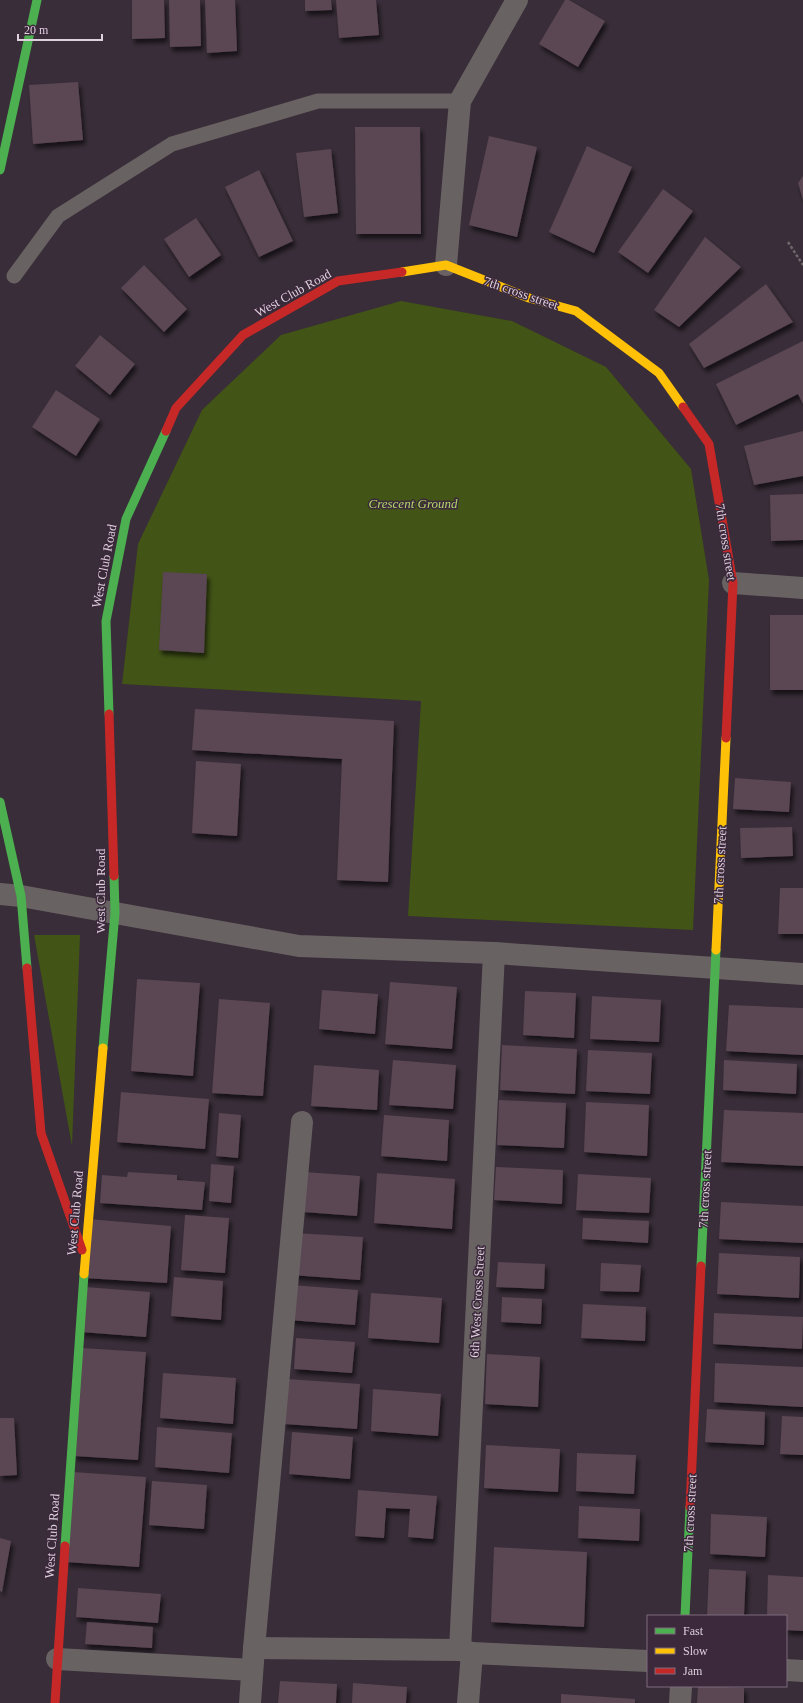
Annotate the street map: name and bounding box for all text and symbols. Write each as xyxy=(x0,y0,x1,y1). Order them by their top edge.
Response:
scale bar xyxy=(18,16,102,42)
text: 20 m xyxy=(24,23,49,37)
street label: West Club Road xyxy=(252,266,334,320)
street label: 7th cross street xyxy=(482,273,561,313)
park label: Crescent Ground xyxy=(369,496,458,511)
street label: 7th cross street xyxy=(712,502,740,582)
street label: West Club Road xyxy=(89,522,120,609)
street label: 7th cross street xyxy=(710,825,730,904)
street label: West Club Road xyxy=(93,848,108,933)
street label: 7th cross street xyxy=(695,1149,715,1228)
street label: West Club Road xyxy=(64,1170,86,1256)
street label: 6th West Cross Street xyxy=(467,1245,487,1358)
street label: 7th cross street xyxy=(680,1473,700,1552)
street label: West Club Road xyxy=(42,1493,62,1579)
legend xyxy=(647,1615,787,1687)
text: Fast xyxy=(683,1624,704,1638)
text: Slow xyxy=(683,1644,708,1658)
text: Jam xyxy=(683,1664,703,1678)

